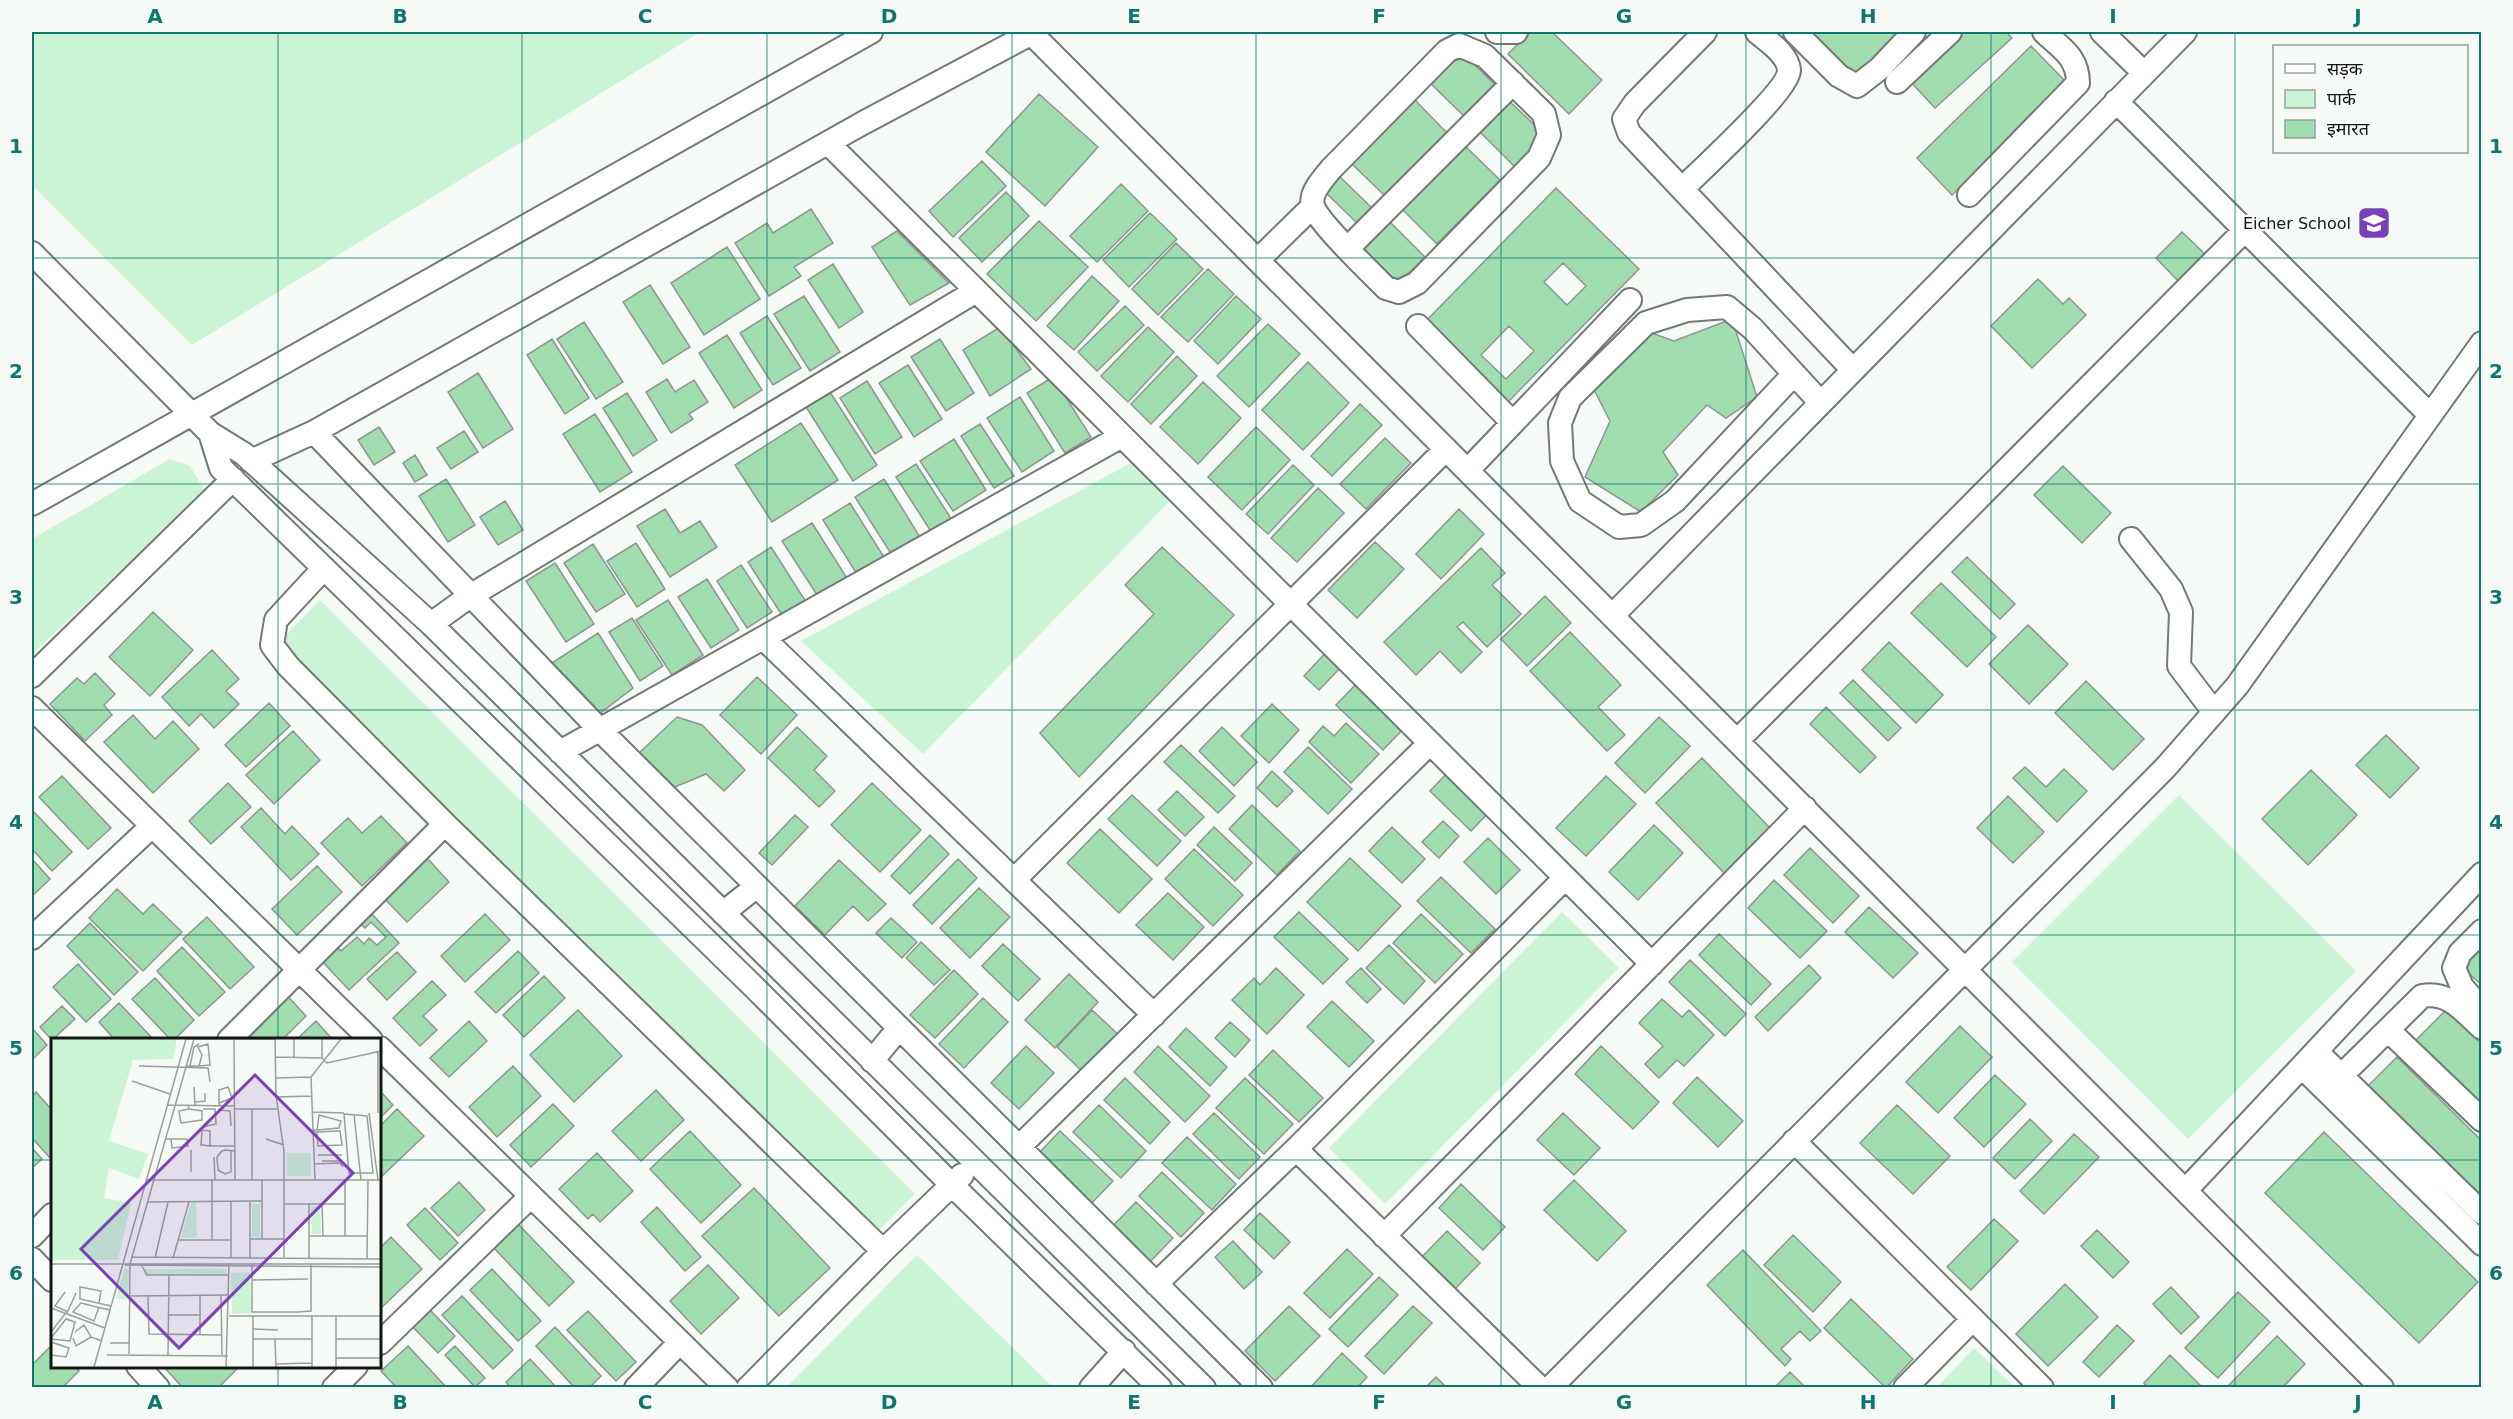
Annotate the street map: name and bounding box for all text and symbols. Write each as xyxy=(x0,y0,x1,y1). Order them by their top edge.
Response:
text: A xyxy=(147,4,163,28)
text: B xyxy=(392,4,408,28)
text: C xyxy=(638,4,652,28)
text: D xyxy=(881,4,897,28)
text: E xyxy=(1127,4,1141,28)
text: F xyxy=(1372,4,1386,28)
text: G xyxy=(1616,4,1632,28)
text: H xyxy=(1860,4,1876,28)
text: I xyxy=(2109,4,2117,28)
text: J xyxy=(2352,4,2362,28)
legend xyxy=(2273,45,2468,153)
text: सड़क xyxy=(2327,58,2364,79)
text: पार्क xyxy=(2327,88,2357,109)
text: इमारत xyxy=(2327,118,2370,139)
text: 1 xyxy=(9,134,23,158)
text: 1 xyxy=(2489,134,2503,158)
school or university icon: Eicher School xyxy=(2356,205,2392,241)
place label: Eicher School xyxy=(2243,214,2351,233)
text: 2 xyxy=(9,359,23,383)
text: 2 xyxy=(2489,359,2503,383)
text: 3 xyxy=(9,585,23,609)
text: 3 xyxy=(2489,585,2503,609)
text: 4 xyxy=(9,810,23,834)
text: 4 xyxy=(2489,810,2503,834)
text: 5 xyxy=(9,1036,23,1060)
text: 5 xyxy=(2489,1036,2503,1060)
inset map xyxy=(51,1038,381,1368)
text: 6 xyxy=(9,1261,23,1285)
text: 6 xyxy=(2489,1261,2503,1285)
text: A xyxy=(147,1390,163,1414)
text: B xyxy=(392,1390,408,1414)
text: C xyxy=(638,1390,652,1414)
text: D xyxy=(881,1390,897,1414)
text: E xyxy=(1127,1390,1141,1414)
text: F xyxy=(1372,1390,1386,1414)
text: G xyxy=(1616,1390,1632,1414)
text: H xyxy=(1860,1390,1876,1414)
text: I xyxy=(2109,1390,2117,1414)
text: J xyxy=(2352,1390,2362,1414)

